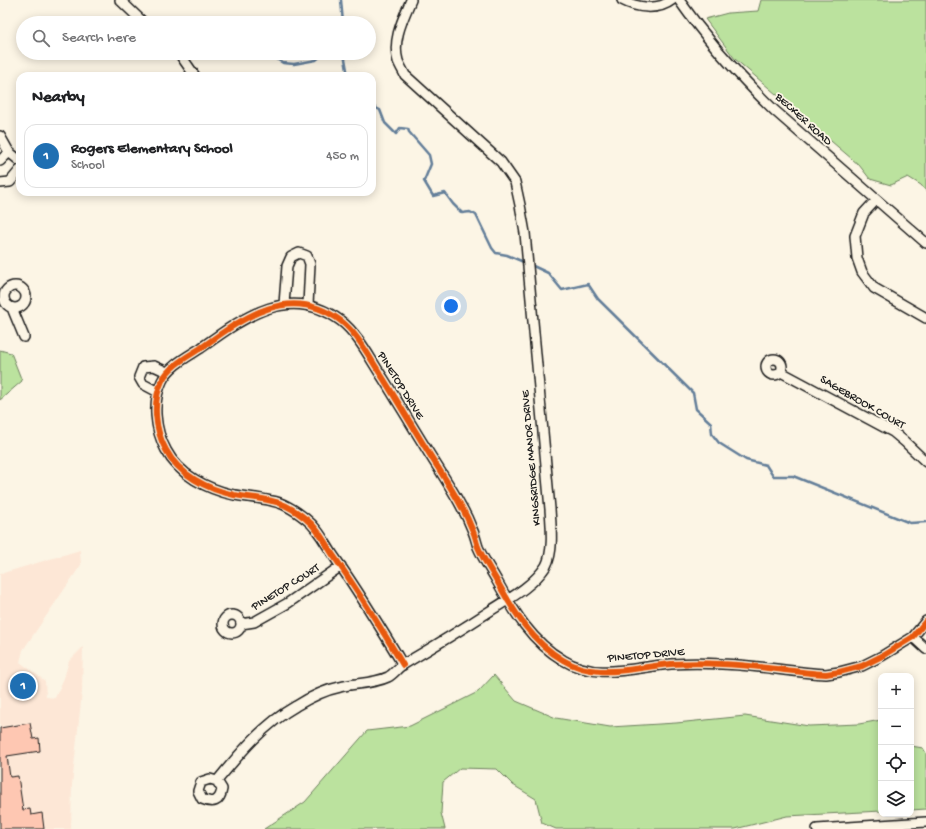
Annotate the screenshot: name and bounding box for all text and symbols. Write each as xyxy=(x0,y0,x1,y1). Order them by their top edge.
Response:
search box xyxy=(16,16,376,60)
icon: search xyxy=(30,27,52,49)
text: Search here xyxy=(62,29,136,47)
text: Nearby xyxy=(32,88,85,108)
street label: BECKER ROAD xyxy=(771,90,834,149)
text: Rogers Elementary School xyxy=(71,140,233,158)
text: 1 xyxy=(43,149,49,164)
text: 450 m xyxy=(326,149,359,164)
text: School xyxy=(71,158,105,173)
your location xyxy=(441,296,461,316)
street label: PINETOP DRIVE xyxy=(373,349,427,423)
street label: SAGEBROOK COURT xyxy=(817,373,908,434)
street label: KINGSRIDGE MANOR DRIVE xyxy=(519,389,545,526)
street label: PINETOP COURT xyxy=(249,561,324,615)
street label: PINETOP DRIVE xyxy=(606,646,686,666)
pin: 1 xyxy=(10,671,36,701)
map controls xyxy=(878,673,914,817)
button: + xyxy=(878,673,914,709)
button: − xyxy=(878,709,914,745)
button: locate xyxy=(878,745,914,781)
button: layers xyxy=(878,781,914,817)

